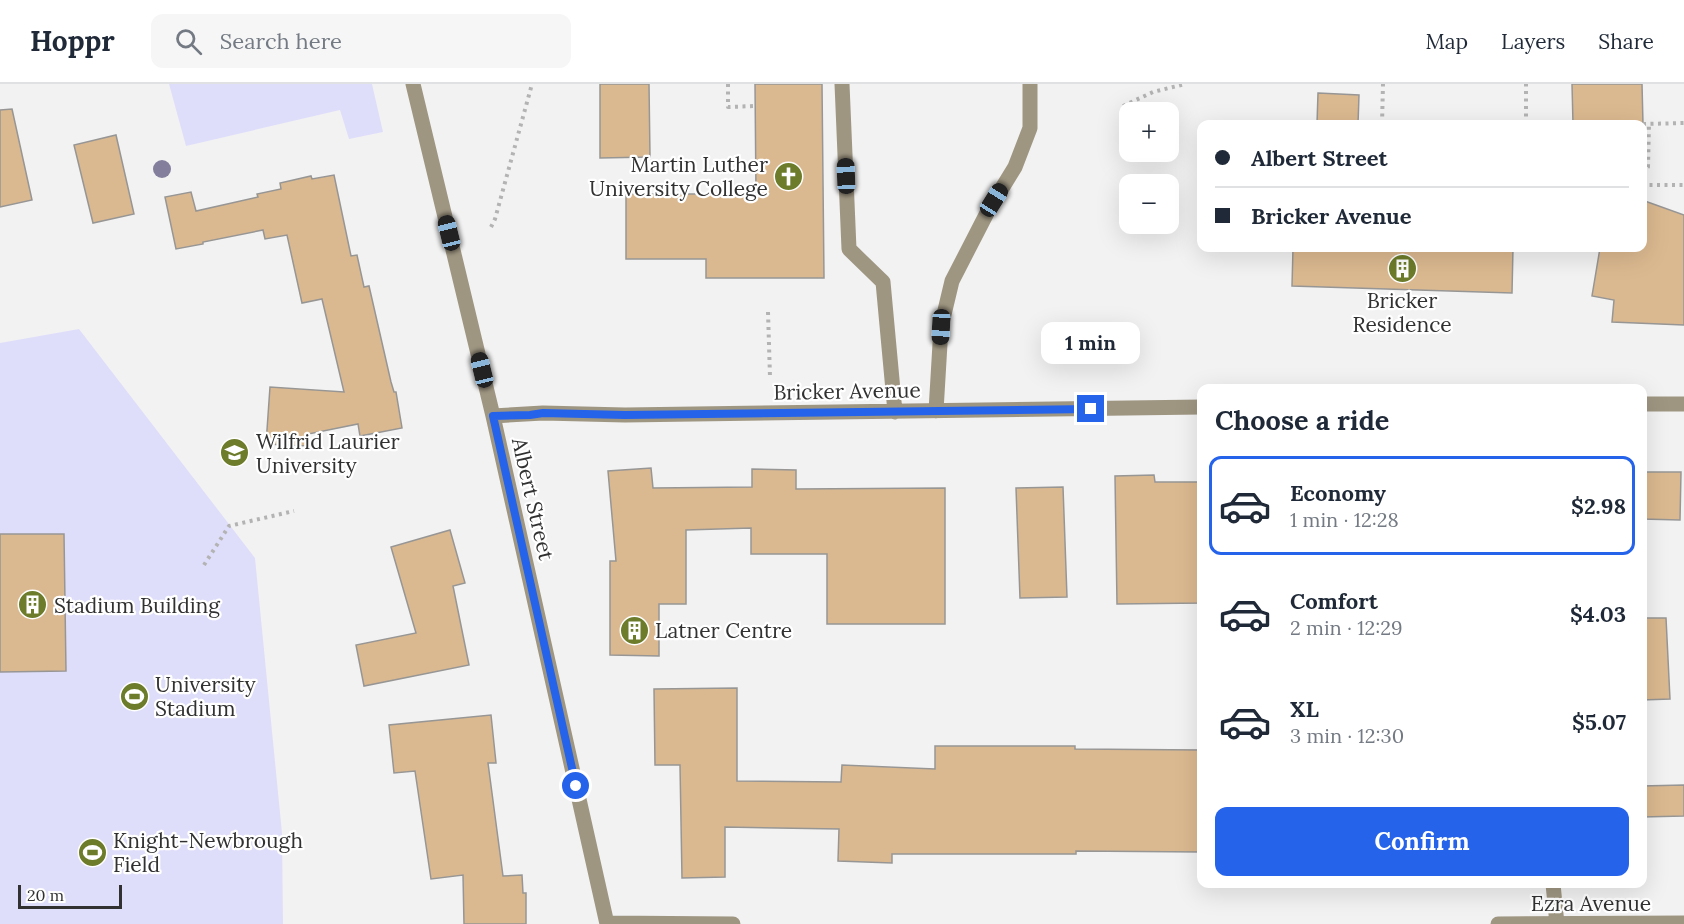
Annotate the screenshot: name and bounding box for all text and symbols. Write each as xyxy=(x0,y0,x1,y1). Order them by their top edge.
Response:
search box xyxy=(151,14,571,68)
text: Hoppr xyxy=(30,23,115,59)
icon: search xyxy=(172,25,205,58)
text: Search here xyxy=(220,27,342,55)
text: Map xyxy=(1425,28,1468,55)
text: Layers xyxy=(1501,28,1565,55)
text: Share xyxy=(1598,28,1654,55)
map controls xyxy=(1119,102,1179,234)
button: + xyxy=(1119,102,1179,162)
text: Albert Street xyxy=(1251,144,1388,172)
place label: Martin Luther University College xyxy=(589,151,768,202)
car xyxy=(836,158,856,194)
church icon: Martin Luther University College xyxy=(773,160,805,192)
button: − xyxy=(1119,174,1179,234)
car xyxy=(977,180,1011,220)
text: Bricker Avenue xyxy=(1251,202,1412,230)
car xyxy=(436,213,462,253)
building icon: Bricker Residence xyxy=(1386,253,1418,285)
place label: Bricker Residence xyxy=(1352,287,1452,338)
car xyxy=(931,309,951,345)
callout: 1 min xyxy=(1042,322,1140,364)
text: 1 min xyxy=(1065,330,1116,355)
car xyxy=(469,350,495,390)
street label: Bricker Avenue xyxy=(773,376,921,406)
route end xyxy=(1077,395,1104,422)
text: Choose a ride xyxy=(1215,403,1389,437)
place label: Wilfrid Laurier University xyxy=(256,428,400,479)
street label: Albert Street xyxy=(506,434,560,564)
school or university icon: Wilfrid Laurier University xyxy=(219,437,251,469)
icon: car xyxy=(1218,479,1272,533)
text: Economy xyxy=(1290,479,1386,507)
text: $2.98 xyxy=(1571,492,1626,520)
text: 1 min · 12:28 xyxy=(1290,507,1399,532)
icon: car xyxy=(1218,587,1272,641)
text: Comfort xyxy=(1290,587,1378,615)
building icon: Stadium Building xyxy=(17,589,49,621)
place label: Stadium Building xyxy=(54,592,220,619)
text: $4.03 xyxy=(1570,600,1626,628)
building icon: Latner Centre xyxy=(618,614,650,646)
text: 2 min · 12:29 xyxy=(1290,615,1402,640)
place label: Latner Centre xyxy=(655,617,792,644)
place label: University Stadium xyxy=(155,671,256,722)
sports icon: University Stadium xyxy=(118,680,150,712)
icon: car xyxy=(1218,695,1272,749)
text: XL xyxy=(1290,695,1319,723)
text: $5.07 xyxy=(1572,708,1626,736)
text: 3 min · 12:30 xyxy=(1290,723,1404,748)
route start xyxy=(562,772,589,799)
button: Confirm xyxy=(1215,807,1629,876)
place label: Knight-Newbrough Field xyxy=(113,827,303,878)
sports icon: Knight-Newbrough Field xyxy=(76,836,108,868)
scale bar xyxy=(18,882,122,910)
text: 20 m xyxy=(27,885,64,905)
street label: Ezra Avenue xyxy=(1531,890,1651,917)

